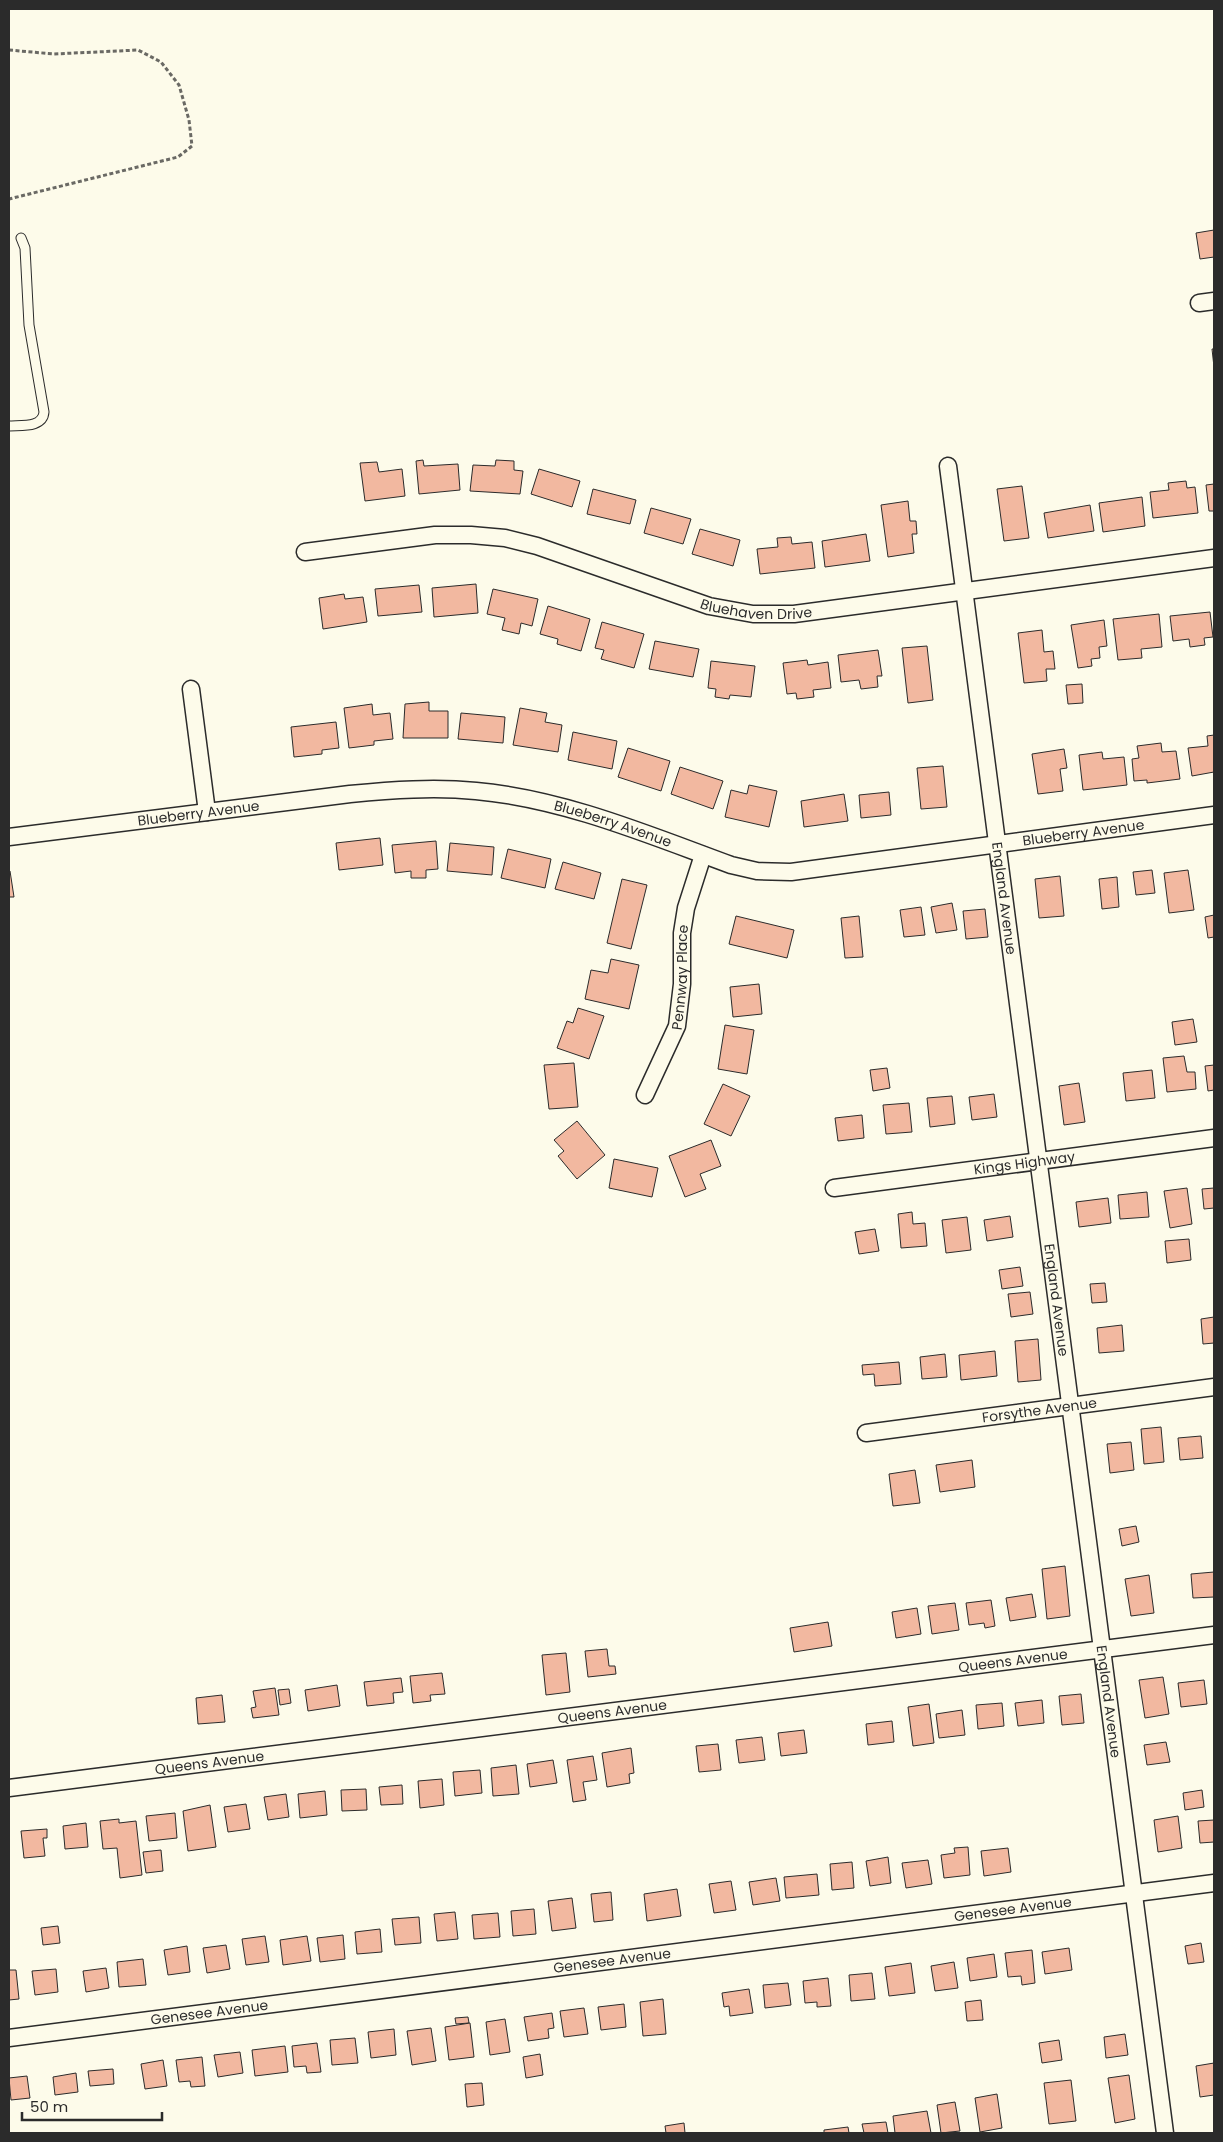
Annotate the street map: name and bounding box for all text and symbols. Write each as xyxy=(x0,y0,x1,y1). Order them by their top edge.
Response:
street label: Bluehaven Drive xyxy=(698,594,814,624)
street label: Blueberry Avenue xyxy=(136,795,261,831)
street label: Blueberry Avenue xyxy=(552,795,675,852)
street label: Blueberry Avenue xyxy=(1021,814,1146,851)
street label: England Avenue xyxy=(987,841,1022,956)
street label: Pennway Place xyxy=(667,923,693,1031)
street label: Kings Highway xyxy=(973,1146,1076,1180)
street label: England Avenue xyxy=(1039,1242,1074,1358)
street label: Forsythe Avenue xyxy=(981,1393,1098,1428)
street label: Queens Avenue xyxy=(957,1644,1069,1677)
street label: England Avenue xyxy=(1092,1644,1126,1759)
street label: Queens Avenue xyxy=(556,1695,668,1728)
street label: Queens Avenue xyxy=(154,1746,266,1779)
street label: Genesee Avenue xyxy=(953,1891,1073,1926)
street label: Genesee Avenue xyxy=(552,1943,672,1978)
street label: Genesee Avenue xyxy=(149,1995,270,2030)
scale bar xyxy=(22,2090,162,2122)
text: 50 m xyxy=(30,2096,68,2117)

